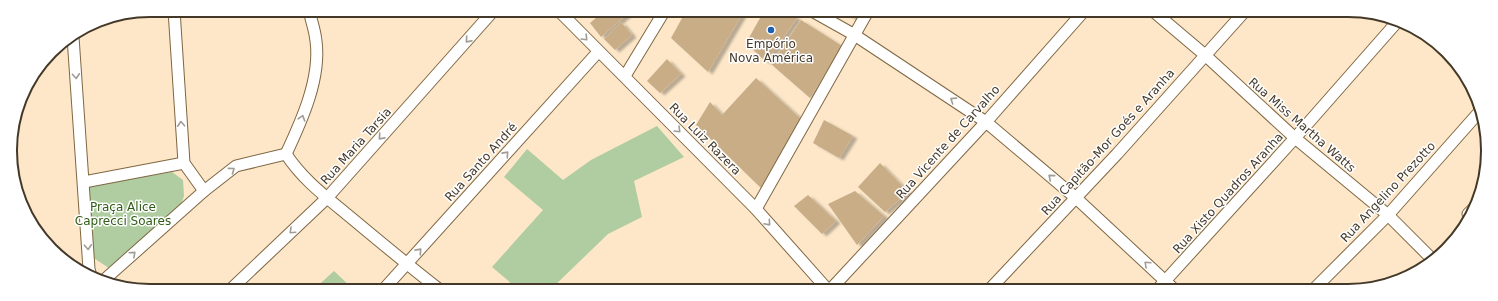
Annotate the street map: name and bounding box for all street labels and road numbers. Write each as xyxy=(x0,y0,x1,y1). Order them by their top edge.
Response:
street label: Rua Capitão-Mor Goés e Aranha xyxy=(1039,66,1177,218)
street label: Rua Miss Martha Watts xyxy=(1246,75,1358,175)
street label: Rua Vicente de Carvalho xyxy=(893,82,1003,202)
street label: Rua Luiz Razera xyxy=(666,100,744,178)
street label: Rua Maria Tarsia xyxy=(318,105,394,187)
street label: Rua Santo André xyxy=(442,120,520,204)
street label: Rua Xisto Quadros Aranha xyxy=(1170,130,1286,256)
street label: Rua Angelino Prezotto xyxy=(1338,139,1438,245)

